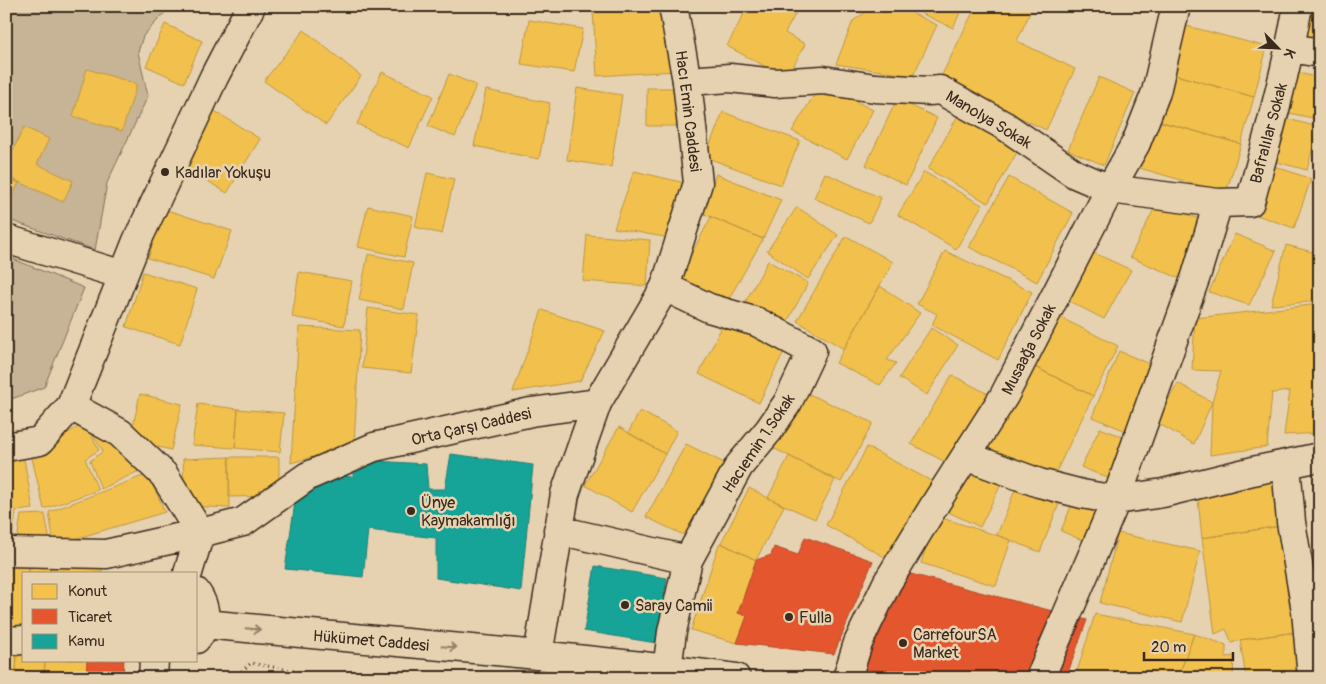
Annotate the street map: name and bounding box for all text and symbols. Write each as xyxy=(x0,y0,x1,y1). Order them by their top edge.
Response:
north arrow xyxy=(1254,22,1304,72)
text: K xyxy=(1280,46,1299,61)
street label: Hacı Emin Caddesi xyxy=(671,49,705,173)
street label: Bafralılar Sokak xyxy=(1246,80,1292,186)
street label: Manolya Sokak xyxy=(942,86,1035,153)
place label: Kadılar Yokuşu xyxy=(175,163,271,183)
marker: Kadılar Yokuşu xyxy=(159,166,171,178)
street label: Musaağa Sokak xyxy=(997,300,1061,398)
street label: Hacıemin 1.Sokak xyxy=(718,390,800,497)
street label: Orta Çarşı Caddesi xyxy=(409,403,533,450)
place label: Ünye Kaymakamlığı xyxy=(421,493,516,531)
marker: Ünye Kaymakamlığı xyxy=(405,505,417,517)
legend xyxy=(22,572,198,662)
text: Konut xyxy=(68,582,108,601)
place label: Saray Camii xyxy=(635,596,713,616)
marker: Saray Camii xyxy=(619,599,631,611)
text: Ticaret xyxy=(68,608,113,627)
place label: Fulla xyxy=(799,608,832,628)
marker: Fulla xyxy=(783,611,795,623)
one-way arrow xyxy=(244,624,260,633)
place label: CarrefourSA Market xyxy=(913,625,997,663)
street label: Hükümet Caddesi xyxy=(312,626,430,656)
scale bar xyxy=(1144,629,1232,661)
text: Kamu xyxy=(68,632,105,651)
marker: CarrefourSA Market xyxy=(897,637,909,649)
text: 20 m xyxy=(1151,638,1186,657)
one-way arrow xyxy=(441,642,457,651)

